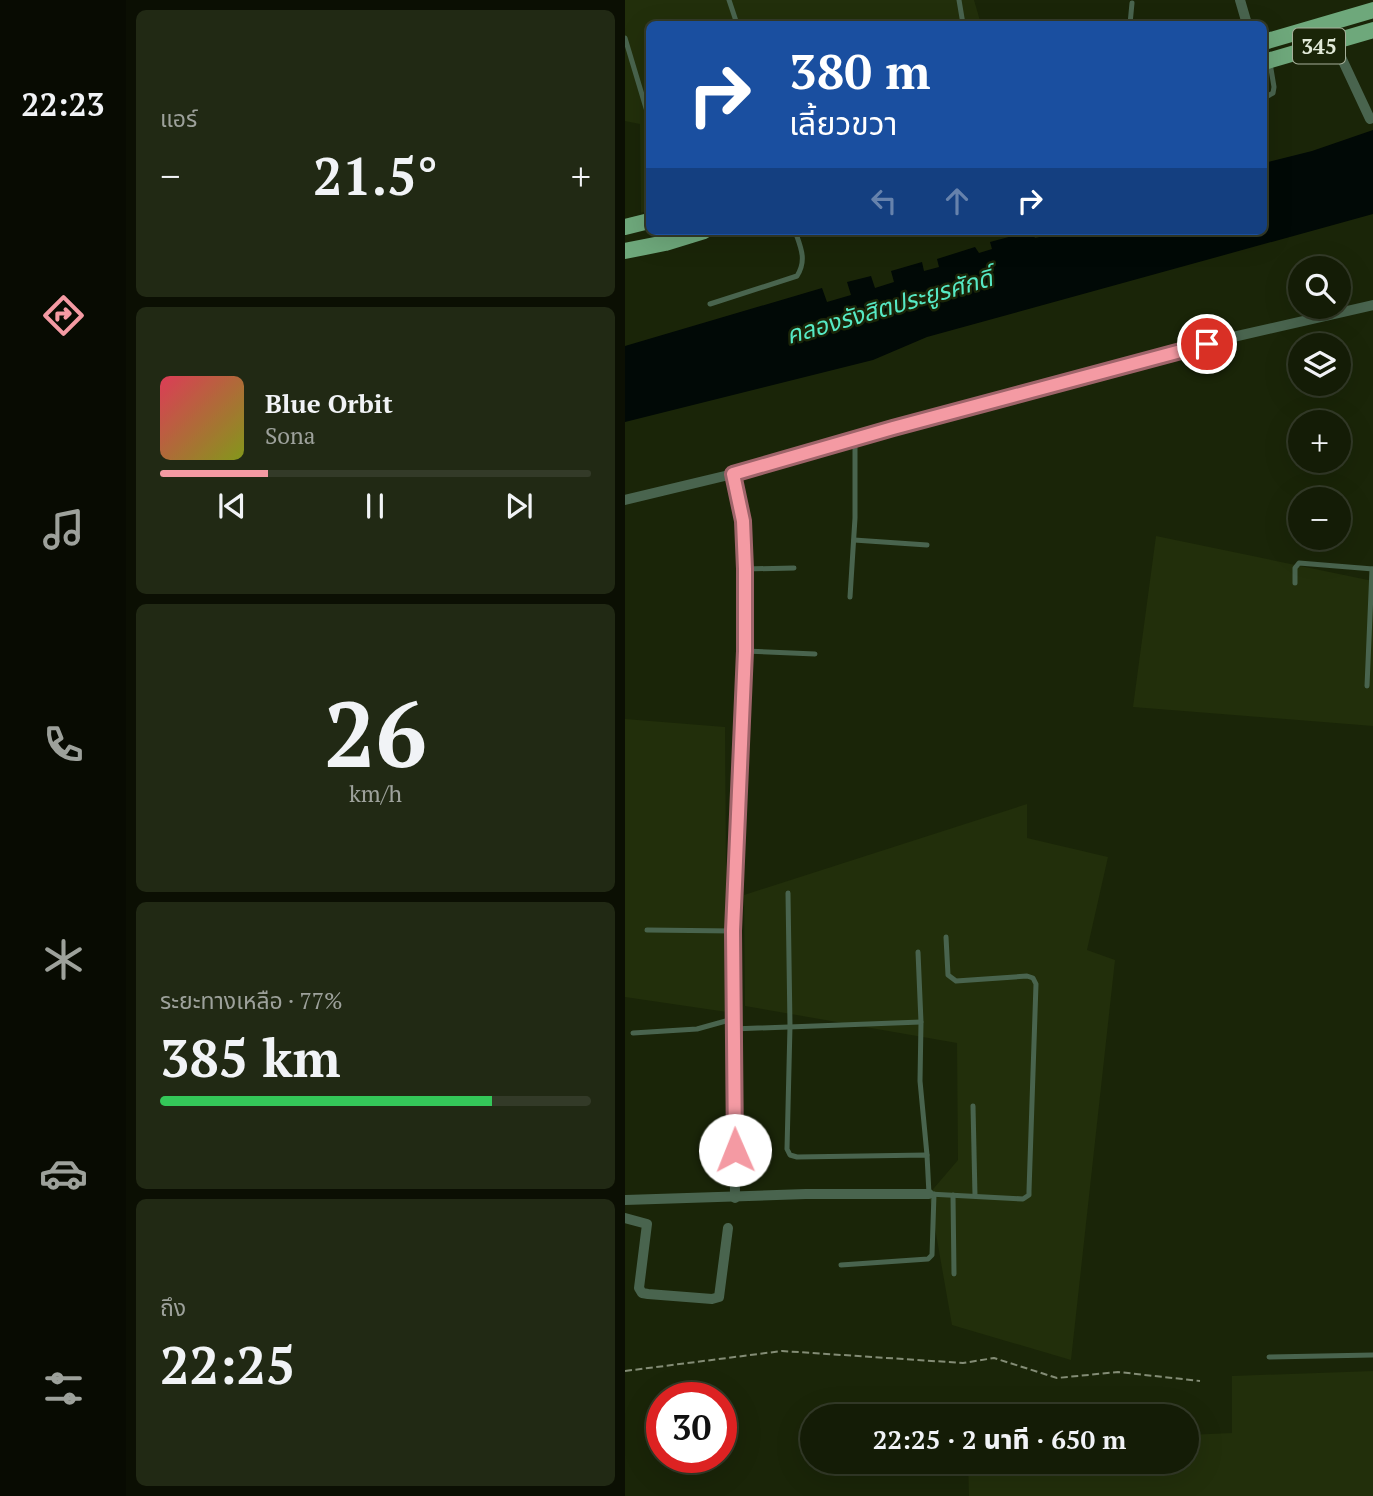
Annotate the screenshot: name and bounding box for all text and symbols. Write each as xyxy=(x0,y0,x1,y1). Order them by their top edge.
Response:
road number: 345 xyxy=(1293,28,1345,64)
text: 380 m xyxy=(789,38,931,103)
icon: right xyxy=(674,49,765,140)
text: 22:23 xyxy=(21,83,105,125)
text: เลี้ยวขวา xyxy=(789,102,897,144)
text: แอร์ xyxy=(160,103,197,134)
text: 21.5° xyxy=(313,141,438,210)
text: − xyxy=(160,151,180,201)
text: + xyxy=(571,151,591,201)
icon: left xyxy=(865,182,903,220)
icon: ahead xyxy=(938,182,976,220)
icon: right xyxy=(1011,182,1049,220)
map controls xyxy=(1288,256,1351,550)
button: search xyxy=(1288,256,1351,319)
water label: คลองรังสิตประยูรศักดิ์ xyxy=(782,260,1002,351)
icon: directions xyxy=(39,291,88,340)
pin xyxy=(1177,314,1237,374)
icon: arrive xyxy=(1188,325,1226,363)
button: layers xyxy=(1288,333,1351,396)
text: Blue Orbit xyxy=(265,386,393,420)
button: + xyxy=(1288,410,1351,473)
text: Sona xyxy=(265,420,315,451)
icon: previous xyxy=(213,487,251,525)
icon: pause xyxy=(356,487,394,525)
icon: next xyxy=(500,487,538,525)
button: − xyxy=(1288,487,1351,550)
icon: music xyxy=(39,505,88,554)
text: 26 xyxy=(324,672,427,793)
icon: phone xyxy=(39,720,88,769)
text: km/h xyxy=(349,778,402,809)
icon: climate xyxy=(39,935,88,984)
text: ระยะทางเหลือ · 77% xyxy=(160,985,343,1016)
text: 385 km xyxy=(160,1023,341,1092)
position arrow xyxy=(698,1113,772,1187)
icon: car xyxy=(39,1149,88,1198)
text: ถึง xyxy=(160,1292,186,1323)
text: 22:25 xyxy=(160,1330,295,1399)
icon: filters xyxy=(39,1364,88,1413)
speed limit sign: 30 xyxy=(646,1382,737,1473)
text: 22:25 · 2 นาที · 650 m xyxy=(873,1422,1126,1456)

